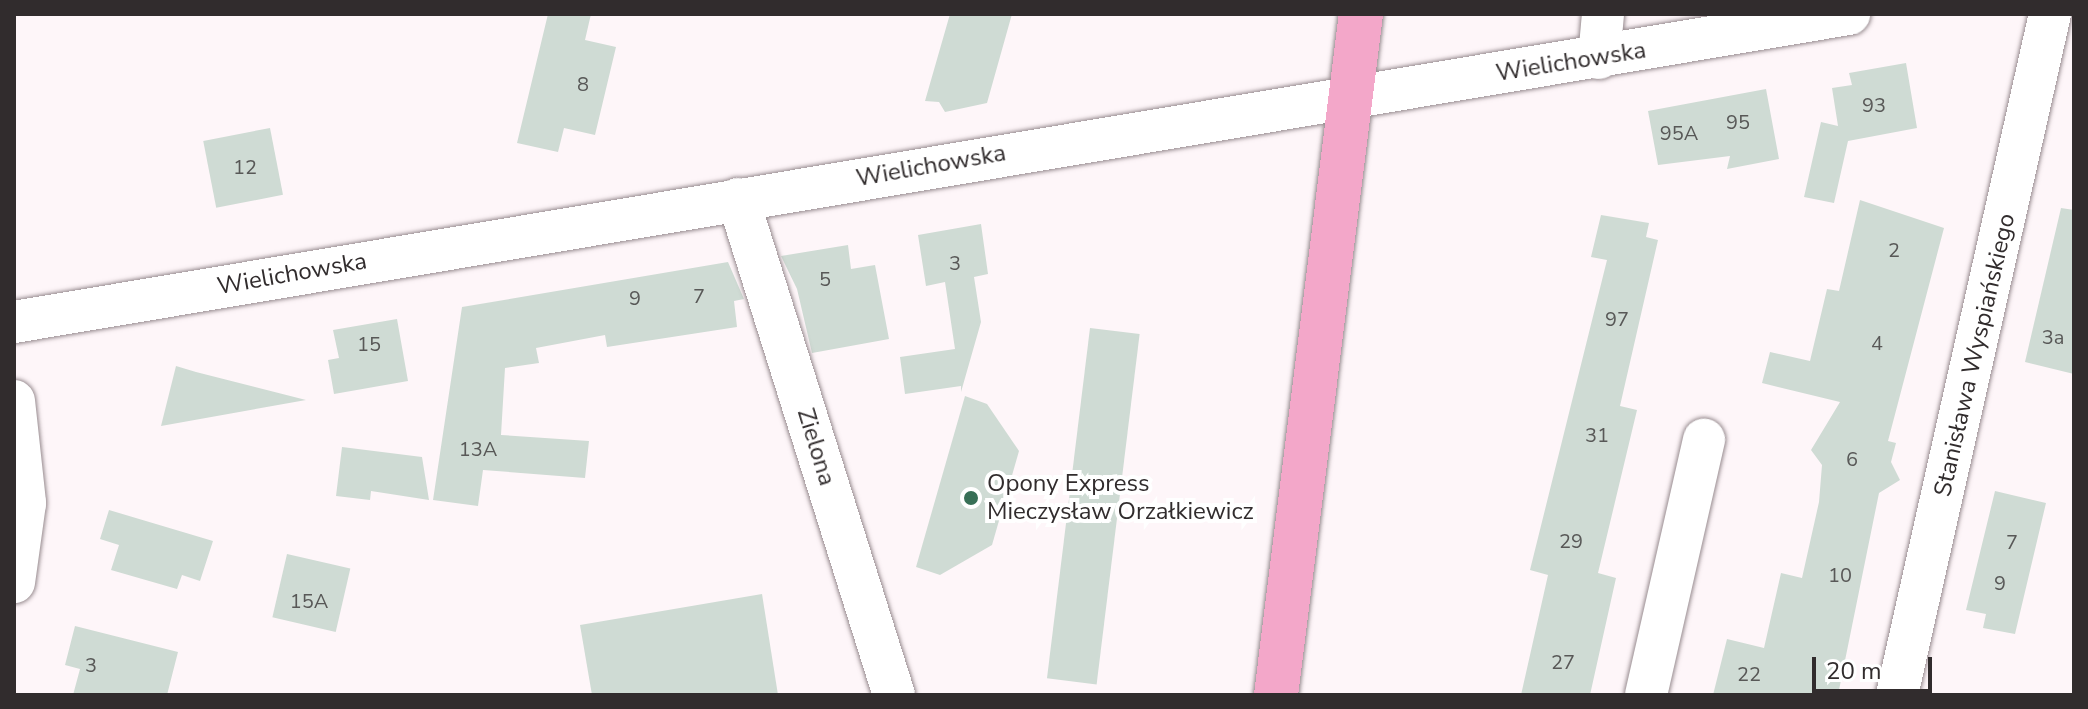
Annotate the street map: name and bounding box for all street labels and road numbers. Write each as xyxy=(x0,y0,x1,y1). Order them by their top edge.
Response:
street label: Wielichowska xyxy=(1494,36,1648,88)
street label: Wielichowska xyxy=(854,139,1008,193)
street label: Stanisława Wyspiańskiego xyxy=(1928,211,2022,499)
street label: Wielichowska xyxy=(215,247,369,301)
street label: Zielona xyxy=(791,405,841,489)

